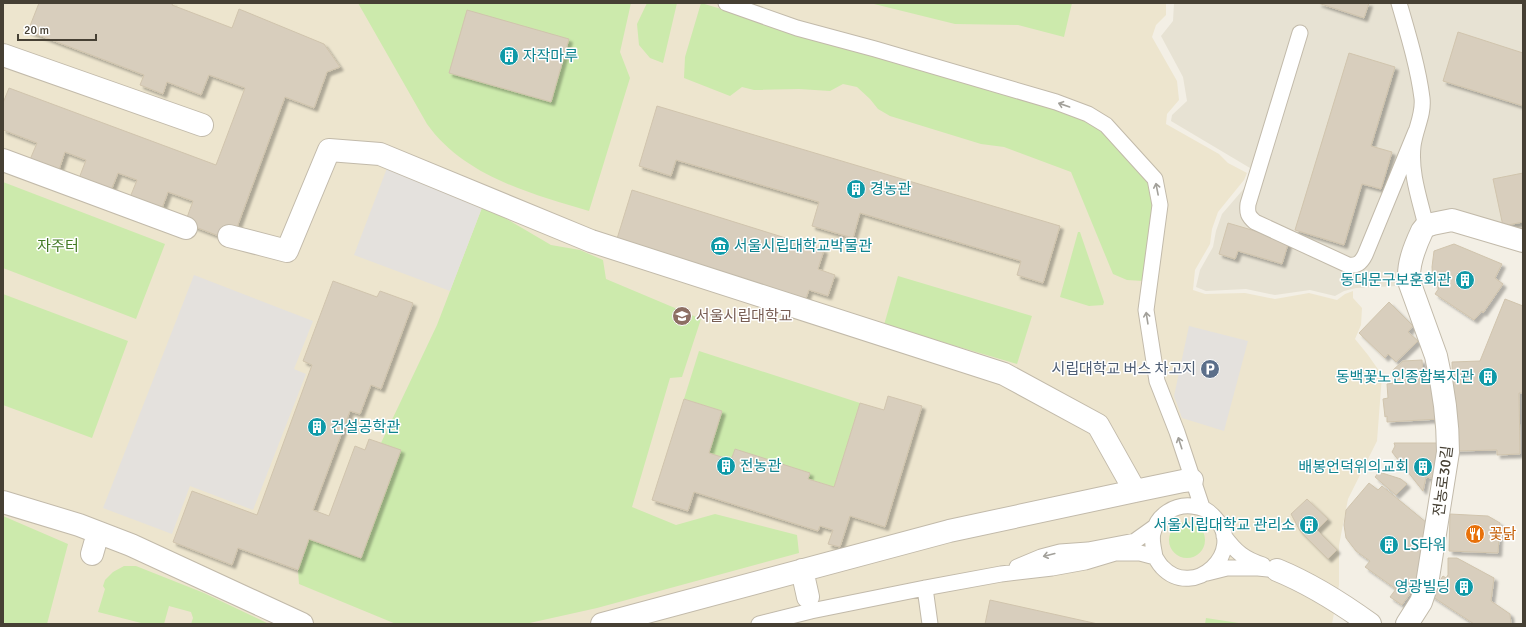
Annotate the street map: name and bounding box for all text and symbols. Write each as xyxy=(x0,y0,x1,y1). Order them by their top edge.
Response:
scale bar xyxy=(18,16,96,42)
text: 20 m xyxy=(24,23,49,38)
building icon: 자작마루 xyxy=(498,45,520,67)
place label: 자작마루 xyxy=(523,47,578,65)
one-way arrow xyxy=(1059,101,1071,109)
building icon: 경농관 xyxy=(845,178,867,200)
place label: 경농관 xyxy=(870,180,912,198)
one-way arrow xyxy=(1153,183,1161,196)
museum icon: 서울시립대학교박물관 xyxy=(709,235,731,257)
park label: 자주터 xyxy=(37,237,79,255)
place label: 서울시립대학교박물관 xyxy=(734,237,872,255)
building icon: 동대문구보훈회관 xyxy=(1454,269,1476,291)
place label: 동대문구보훈회관 xyxy=(1341,271,1451,289)
school or university icon: 서울시립대학교 xyxy=(671,305,693,327)
place label: 서울시립대학교 xyxy=(696,307,793,325)
one-way arrow xyxy=(1143,312,1151,325)
parking icon: 시립대학교 버스 차고지 xyxy=(1199,358,1221,380)
place label: 시립대학교 버스 차고지 xyxy=(1051,360,1196,378)
building icon: 동백꽃노인종합복지관 xyxy=(1477,366,1499,388)
place label: 동백꽃노인종합복지관 xyxy=(1336,368,1474,386)
building icon: 건설공학관 xyxy=(306,416,328,438)
place label: 건설공학관 xyxy=(331,418,400,436)
one-way arrow xyxy=(1176,437,1183,450)
street label: 전농로30길 xyxy=(1430,444,1456,518)
building icon: 전농관 xyxy=(715,455,737,477)
building icon: 배봉언덕위의교회 xyxy=(1412,456,1434,478)
place label: 전농관 xyxy=(740,457,782,475)
place label: 배봉언덕위의교회 xyxy=(1299,458,1409,476)
building icon: 서울시립대학교 관리소 xyxy=(1298,514,1320,536)
place label: 서울시립대학교 관리소 xyxy=(1154,516,1295,534)
restaurant icon: 꽃닭 xyxy=(1464,523,1486,545)
place label: 꽃닭 xyxy=(1489,525,1517,543)
building icon: LS타워 xyxy=(1378,534,1400,556)
place label: LS타워 xyxy=(1403,536,1447,554)
one-way arrow xyxy=(1043,551,1056,559)
building icon: 영광빌딩 xyxy=(1453,576,1475,598)
place label: 영광빌딩 xyxy=(1395,578,1450,596)

